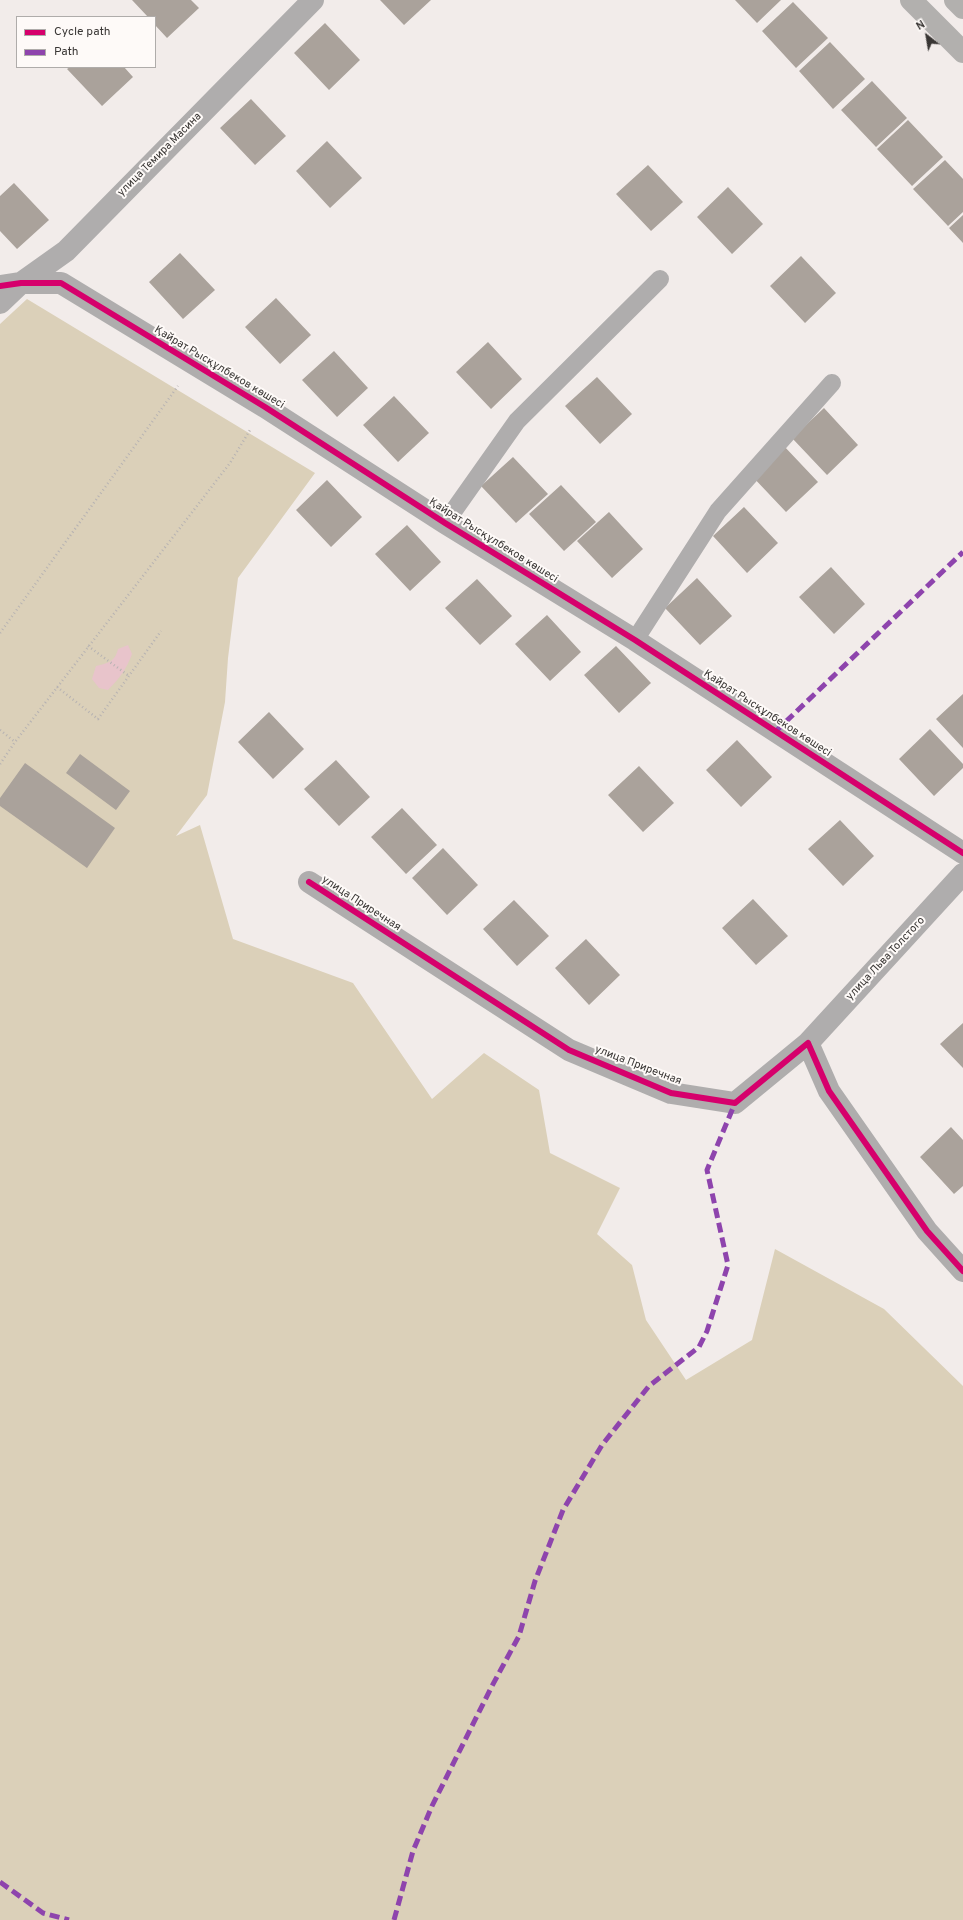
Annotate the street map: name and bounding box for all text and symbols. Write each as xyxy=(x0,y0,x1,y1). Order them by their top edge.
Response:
legend xyxy=(16,16,156,68)
north arrow xyxy=(907,16,947,56)
text: N xyxy=(914,18,928,34)
text: Cycle path xyxy=(54,24,111,40)
text: Path xyxy=(54,44,79,60)
street label: улица Темира Масина xyxy=(115,110,205,200)
street label: Қайрат Рысқұлбеков көшесі xyxy=(152,324,286,412)
street label: Қайрат Рысқұлбеков көшесі xyxy=(426,496,560,586)
street label: Қайрат Рысқұлбеков көшесі xyxy=(701,668,833,760)
street label: улица Приречная xyxy=(319,873,403,935)
street label: улица Льва Толстого xyxy=(844,915,928,1003)
street label: улица Приречная xyxy=(593,1043,683,1089)

